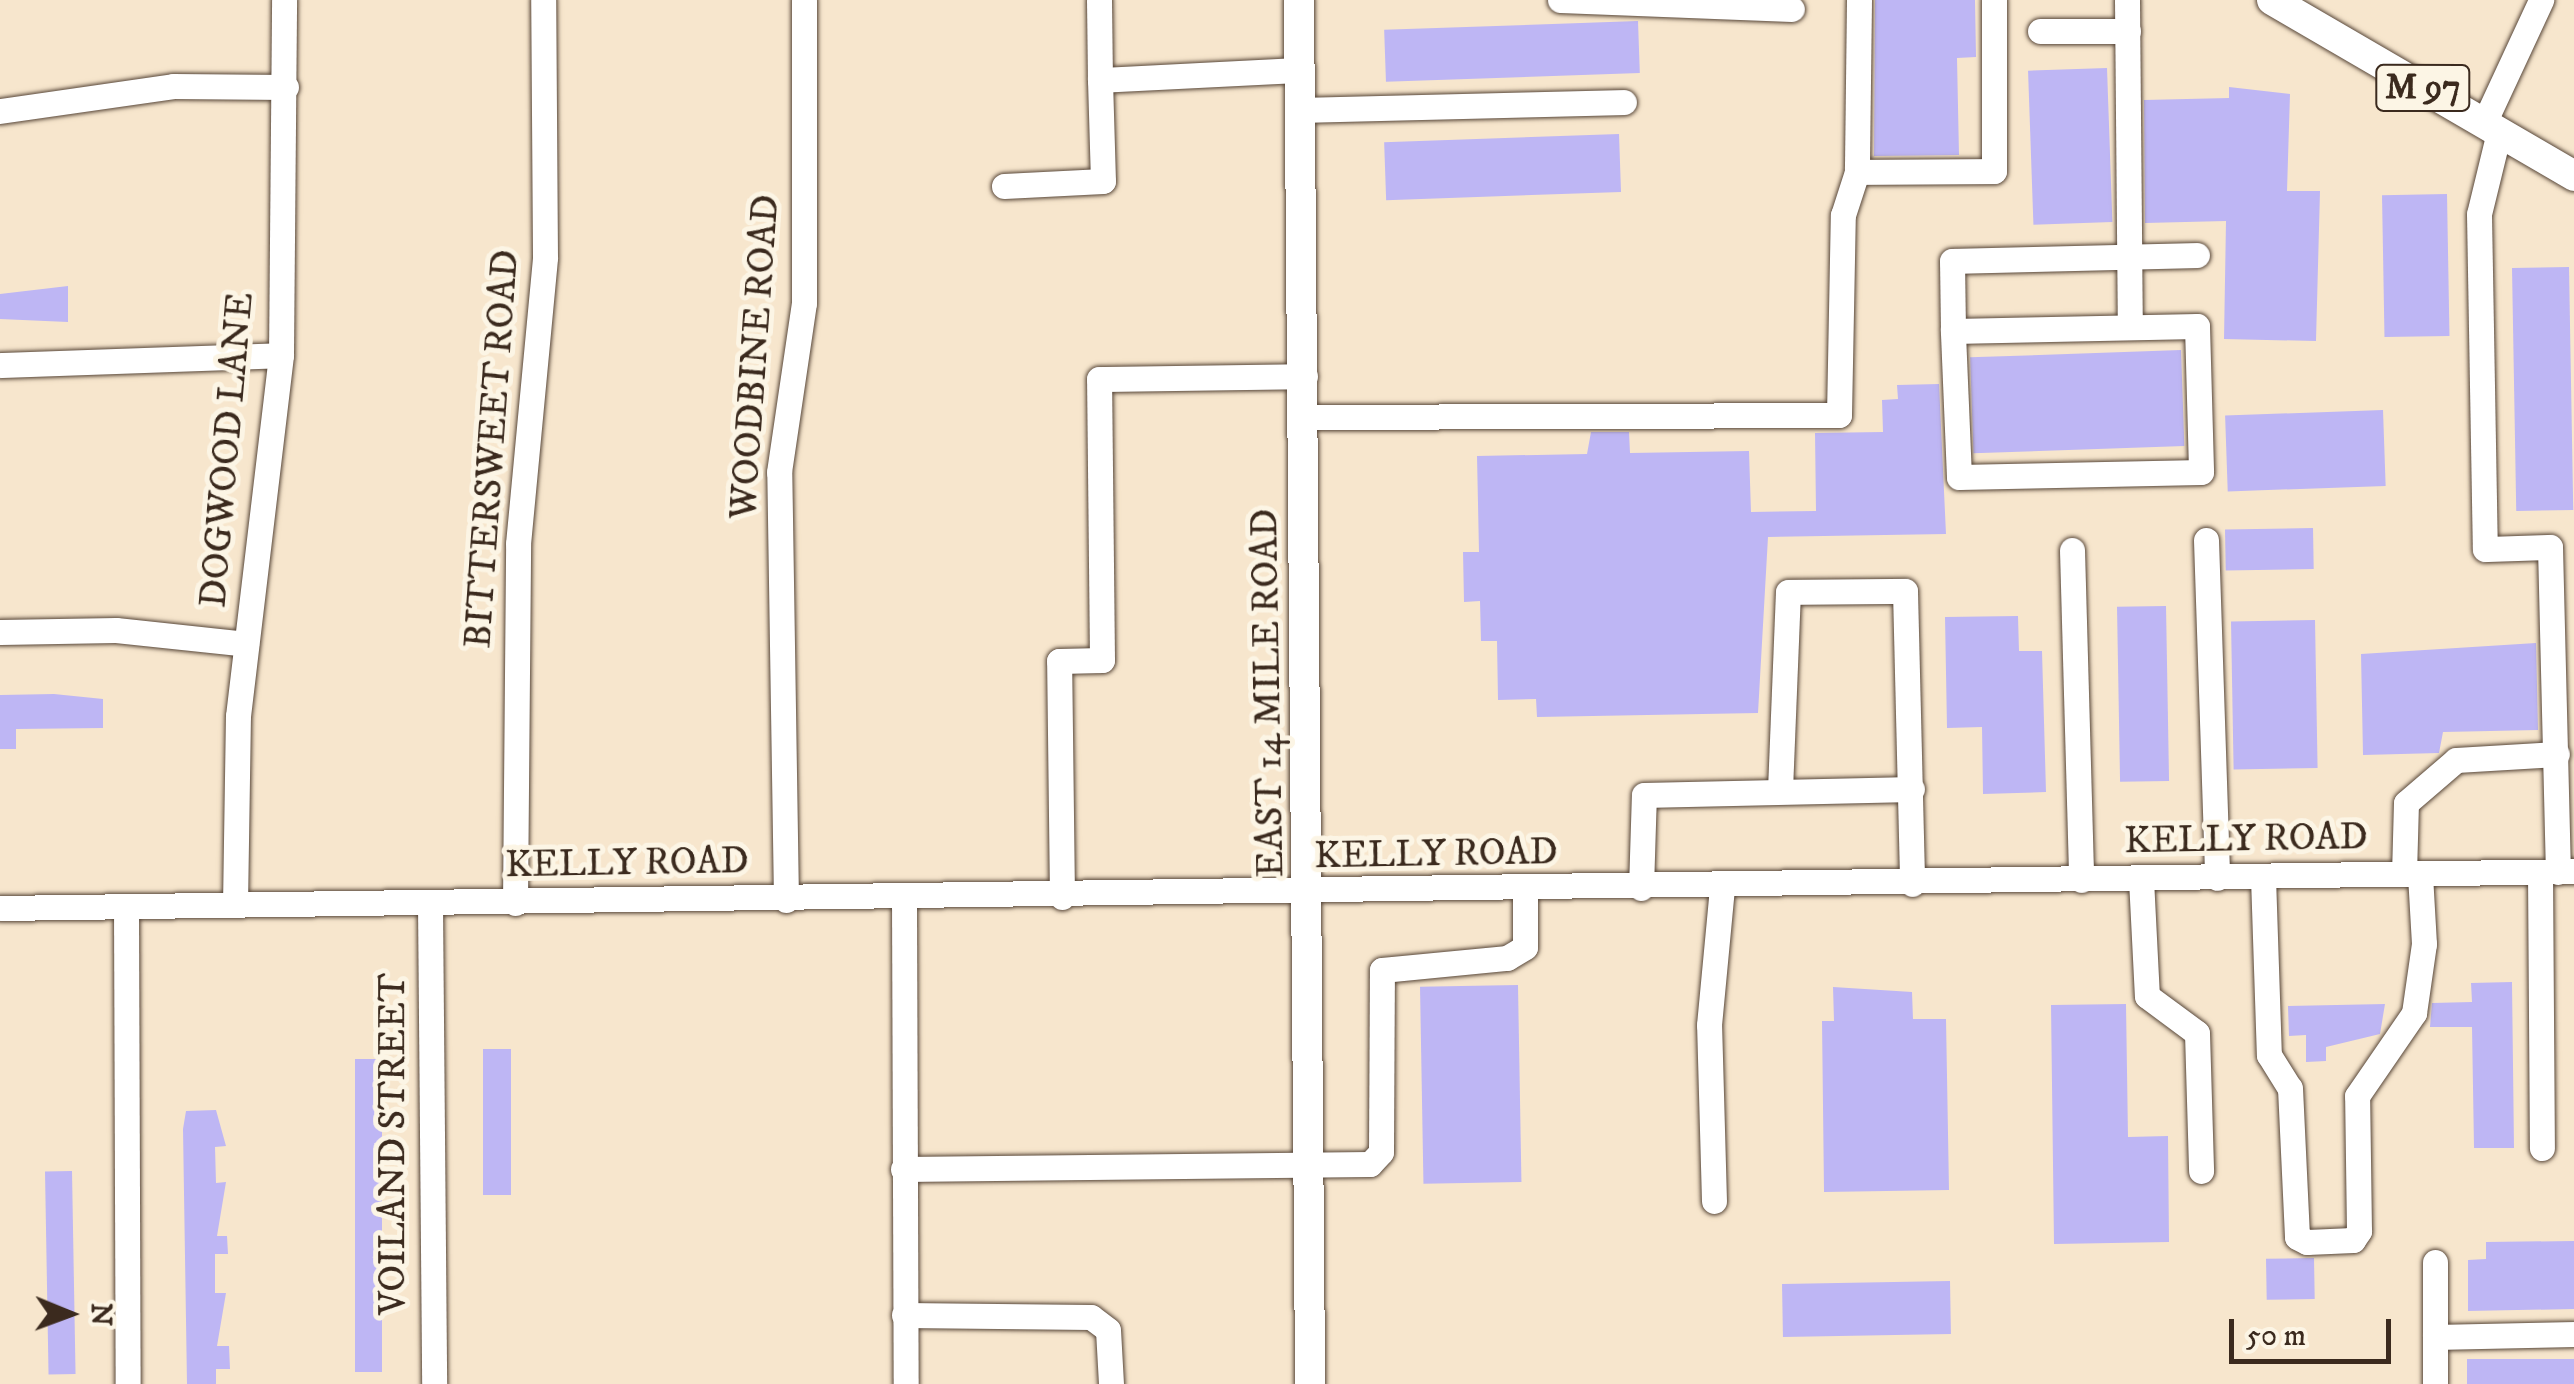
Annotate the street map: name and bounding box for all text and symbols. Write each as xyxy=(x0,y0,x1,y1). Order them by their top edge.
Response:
road number: M 97 xyxy=(2373,58,2473,118)
street label: WOODBINE ROAD xyxy=(722,193,790,521)
street label: BITTERSWEET ROAD xyxy=(456,248,530,650)
street label: DOGWOOD LANE xyxy=(192,290,264,610)
street label: EAST 14 MILE ROAD xyxy=(1243,508,1295,878)
street label: KELLY ROAD xyxy=(2124,815,2368,865)
street label: KELLY ROAD xyxy=(1314,830,1558,880)
street label: KELLY ROAD xyxy=(505,839,749,889)
street label: VOILAND STREET xyxy=(371,973,417,1315)
north arrow xyxy=(20,1264,120,1364)
scale bar xyxy=(2234,1299,2396,1361)
text: N xyxy=(83,1303,118,1326)
text: 50 m xyxy=(2246,1318,2306,1355)

